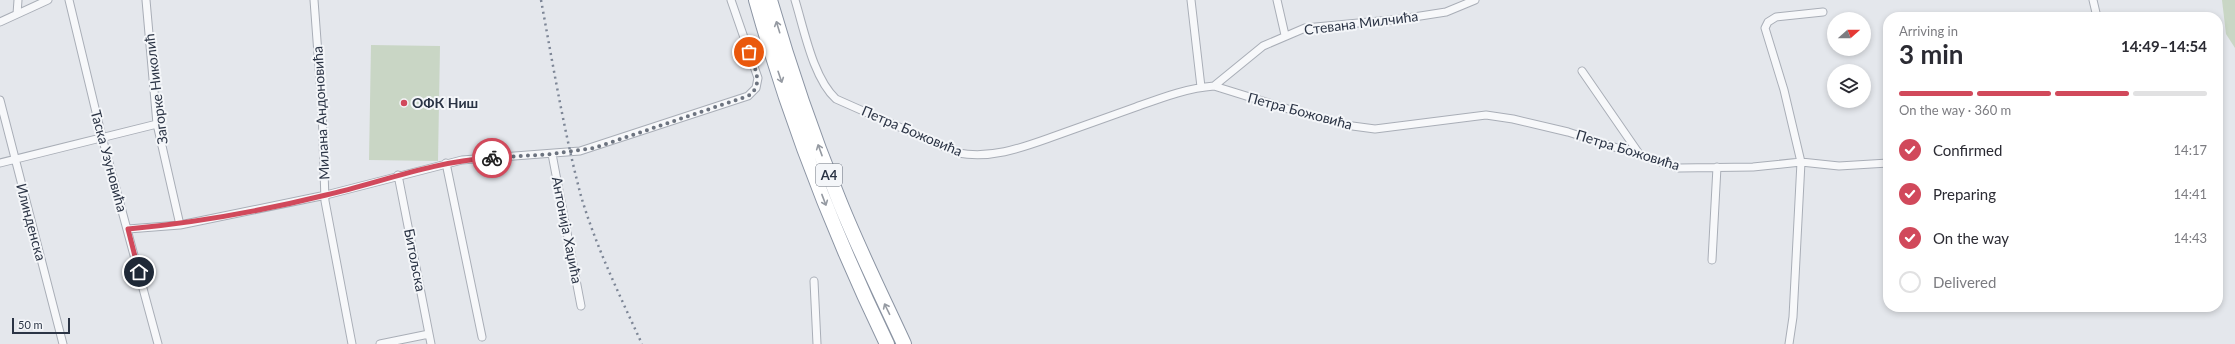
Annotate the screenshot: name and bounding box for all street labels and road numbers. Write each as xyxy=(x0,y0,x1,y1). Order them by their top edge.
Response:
street label: Стевана Милчића xyxy=(1303,7,1419,38)
street label: Загорке Николић xyxy=(140,33,171,145)
street label: Милана Андоновића xyxy=(309,46,332,180)
street label: Петра Божовића xyxy=(1246,88,1354,133)
street label: Петра Божовића xyxy=(859,102,965,159)
street label: Таска Узуновића xyxy=(88,108,131,214)
street label: Петра Божовића xyxy=(1574,126,1682,173)
road number: A4 xyxy=(816,164,842,186)
street label: Антонија Хаџића xyxy=(549,175,586,285)
street label: Илинденска xyxy=(13,181,50,262)
street label: Битољска xyxy=(401,227,430,293)

